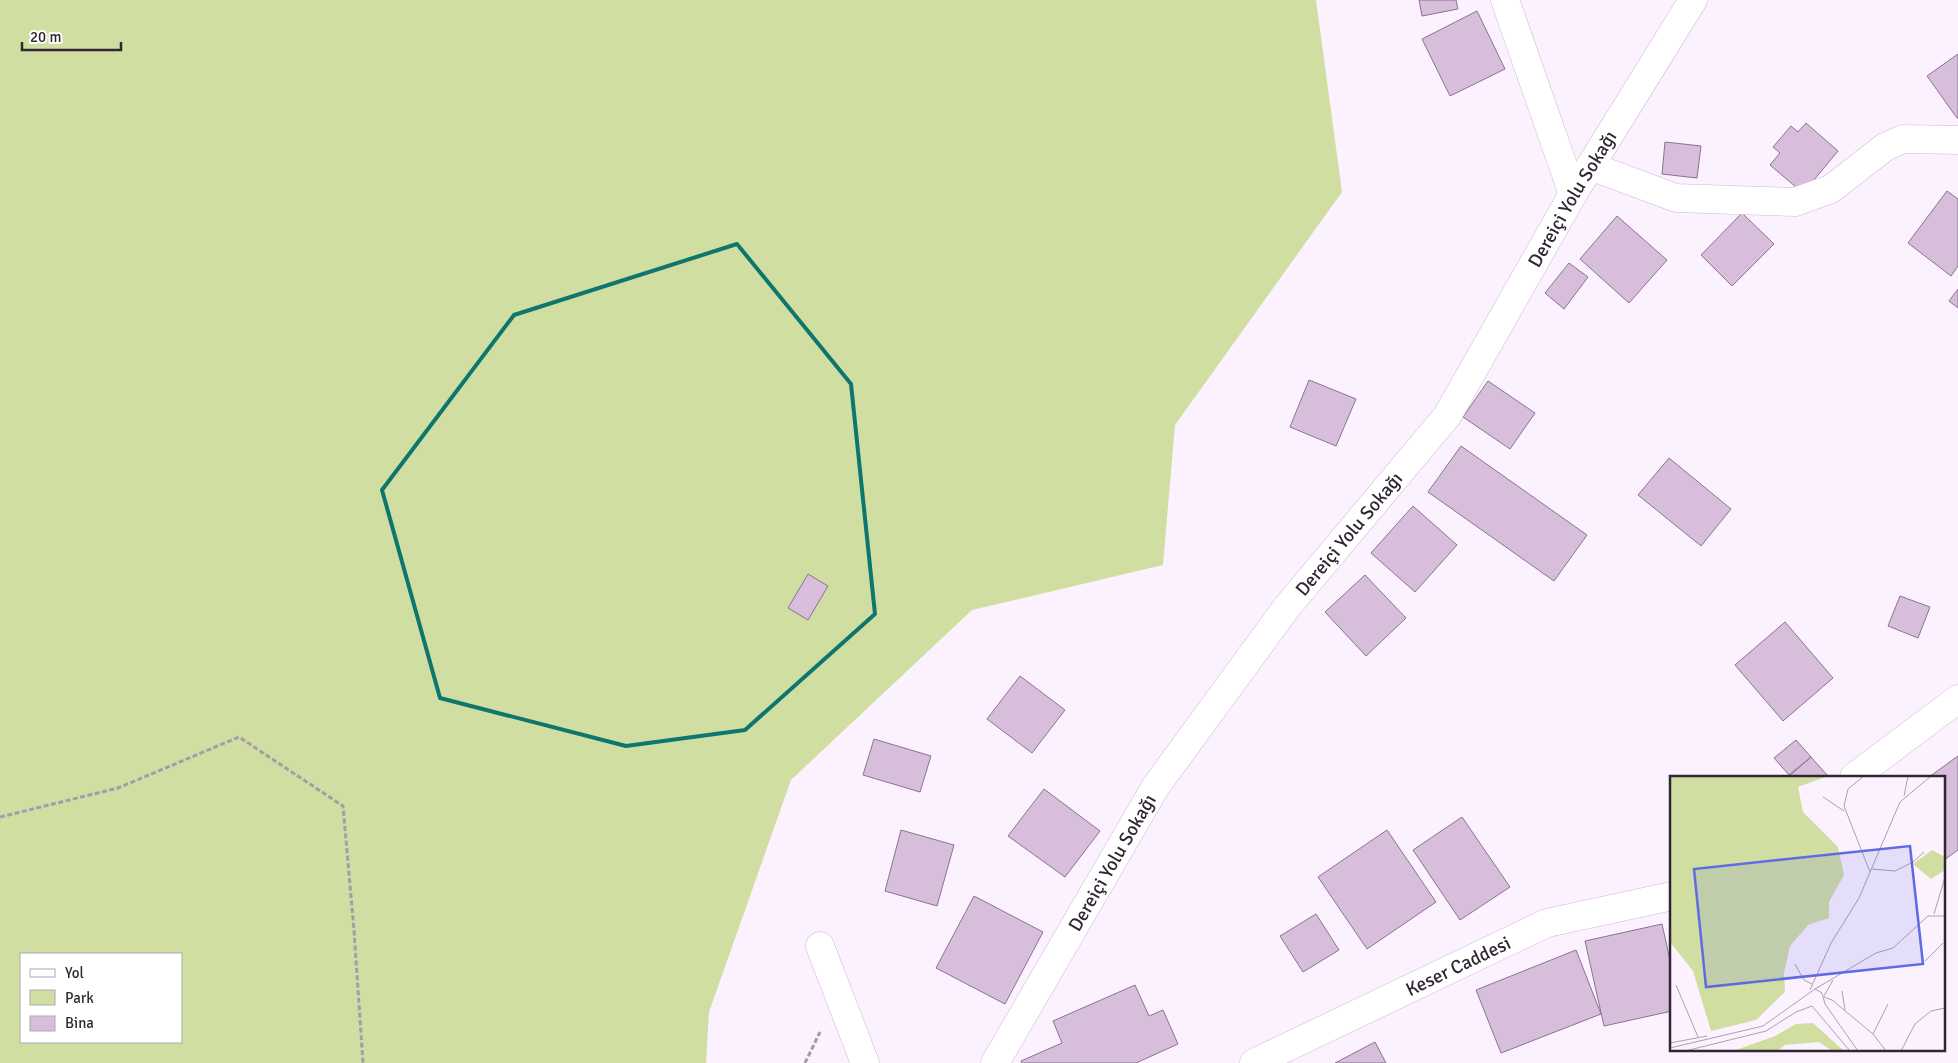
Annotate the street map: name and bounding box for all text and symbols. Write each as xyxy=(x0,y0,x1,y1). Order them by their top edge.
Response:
scale bar xyxy=(22,20,121,52)
text: 20 m xyxy=(30,28,61,46)
street label: Dereiçi Yolu Sokağı xyxy=(1523,126,1622,272)
street label: Dereiçi Yolu Sokağı xyxy=(1290,467,1408,601)
inset map xyxy=(1670,776,1946,1050)
street label: Dereiçi Yolu Sokağı xyxy=(1063,790,1162,936)
street label: Keser Caddesi xyxy=(1402,931,1515,1002)
legend xyxy=(20,953,182,1043)
text: Yol xyxy=(65,964,84,982)
text: Park xyxy=(65,989,94,1007)
text: Bina xyxy=(65,1014,94,1032)

